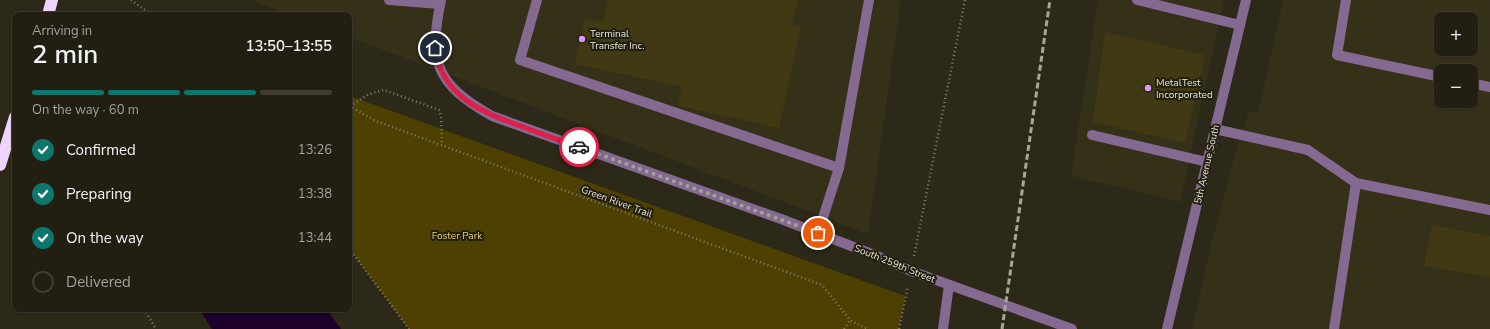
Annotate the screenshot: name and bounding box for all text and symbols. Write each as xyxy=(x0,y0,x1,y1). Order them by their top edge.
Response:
map controls xyxy=(1434,12,1478,108)
button: + xyxy=(1434,12,1478,56)
text: Arriving in xyxy=(32,22,92,40)
place label: Terminal Transfer Inc. xyxy=(590,27,645,53)
pin xyxy=(418,31,452,65)
marker: Terminal Transfer Inc. xyxy=(577,34,587,44)
text: 13:50–13:55 xyxy=(245,36,332,56)
text: 2 min xyxy=(32,37,98,72)
icon: home xyxy=(424,37,446,59)
button: − xyxy=(1434,64,1478,108)
place label: MetalTest Incorporated xyxy=(1156,76,1213,102)
marker: MetalTest Incorporated xyxy=(1143,83,1153,93)
text: On the way · 60 m xyxy=(32,101,139,119)
street label: 5th Avenue South xyxy=(1191,123,1223,205)
courier xyxy=(559,127,599,167)
icon: car xyxy=(568,136,590,158)
icon: check xyxy=(32,139,54,161)
text: Confirmed xyxy=(66,140,136,160)
text: 13:26 xyxy=(298,141,332,159)
icon: check xyxy=(32,183,54,205)
street label: Green River Trail xyxy=(579,183,654,221)
text: Preparing xyxy=(66,184,131,204)
text: 13:38 xyxy=(298,185,332,203)
pin xyxy=(801,216,835,250)
icon: bag xyxy=(807,222,829,244)
icon: check xyxy=(32,227,54,249)
text: On the way xyxy=(66,228,144,248)
text: 13:44 xyxy=(298,229,332,247)
park label: Foster Park xyxy=(432,229,483,243)
street label: South 259th Street xyxy=(852,241,938,287)
text: Delivered xyxy=(66,272,131,292)

